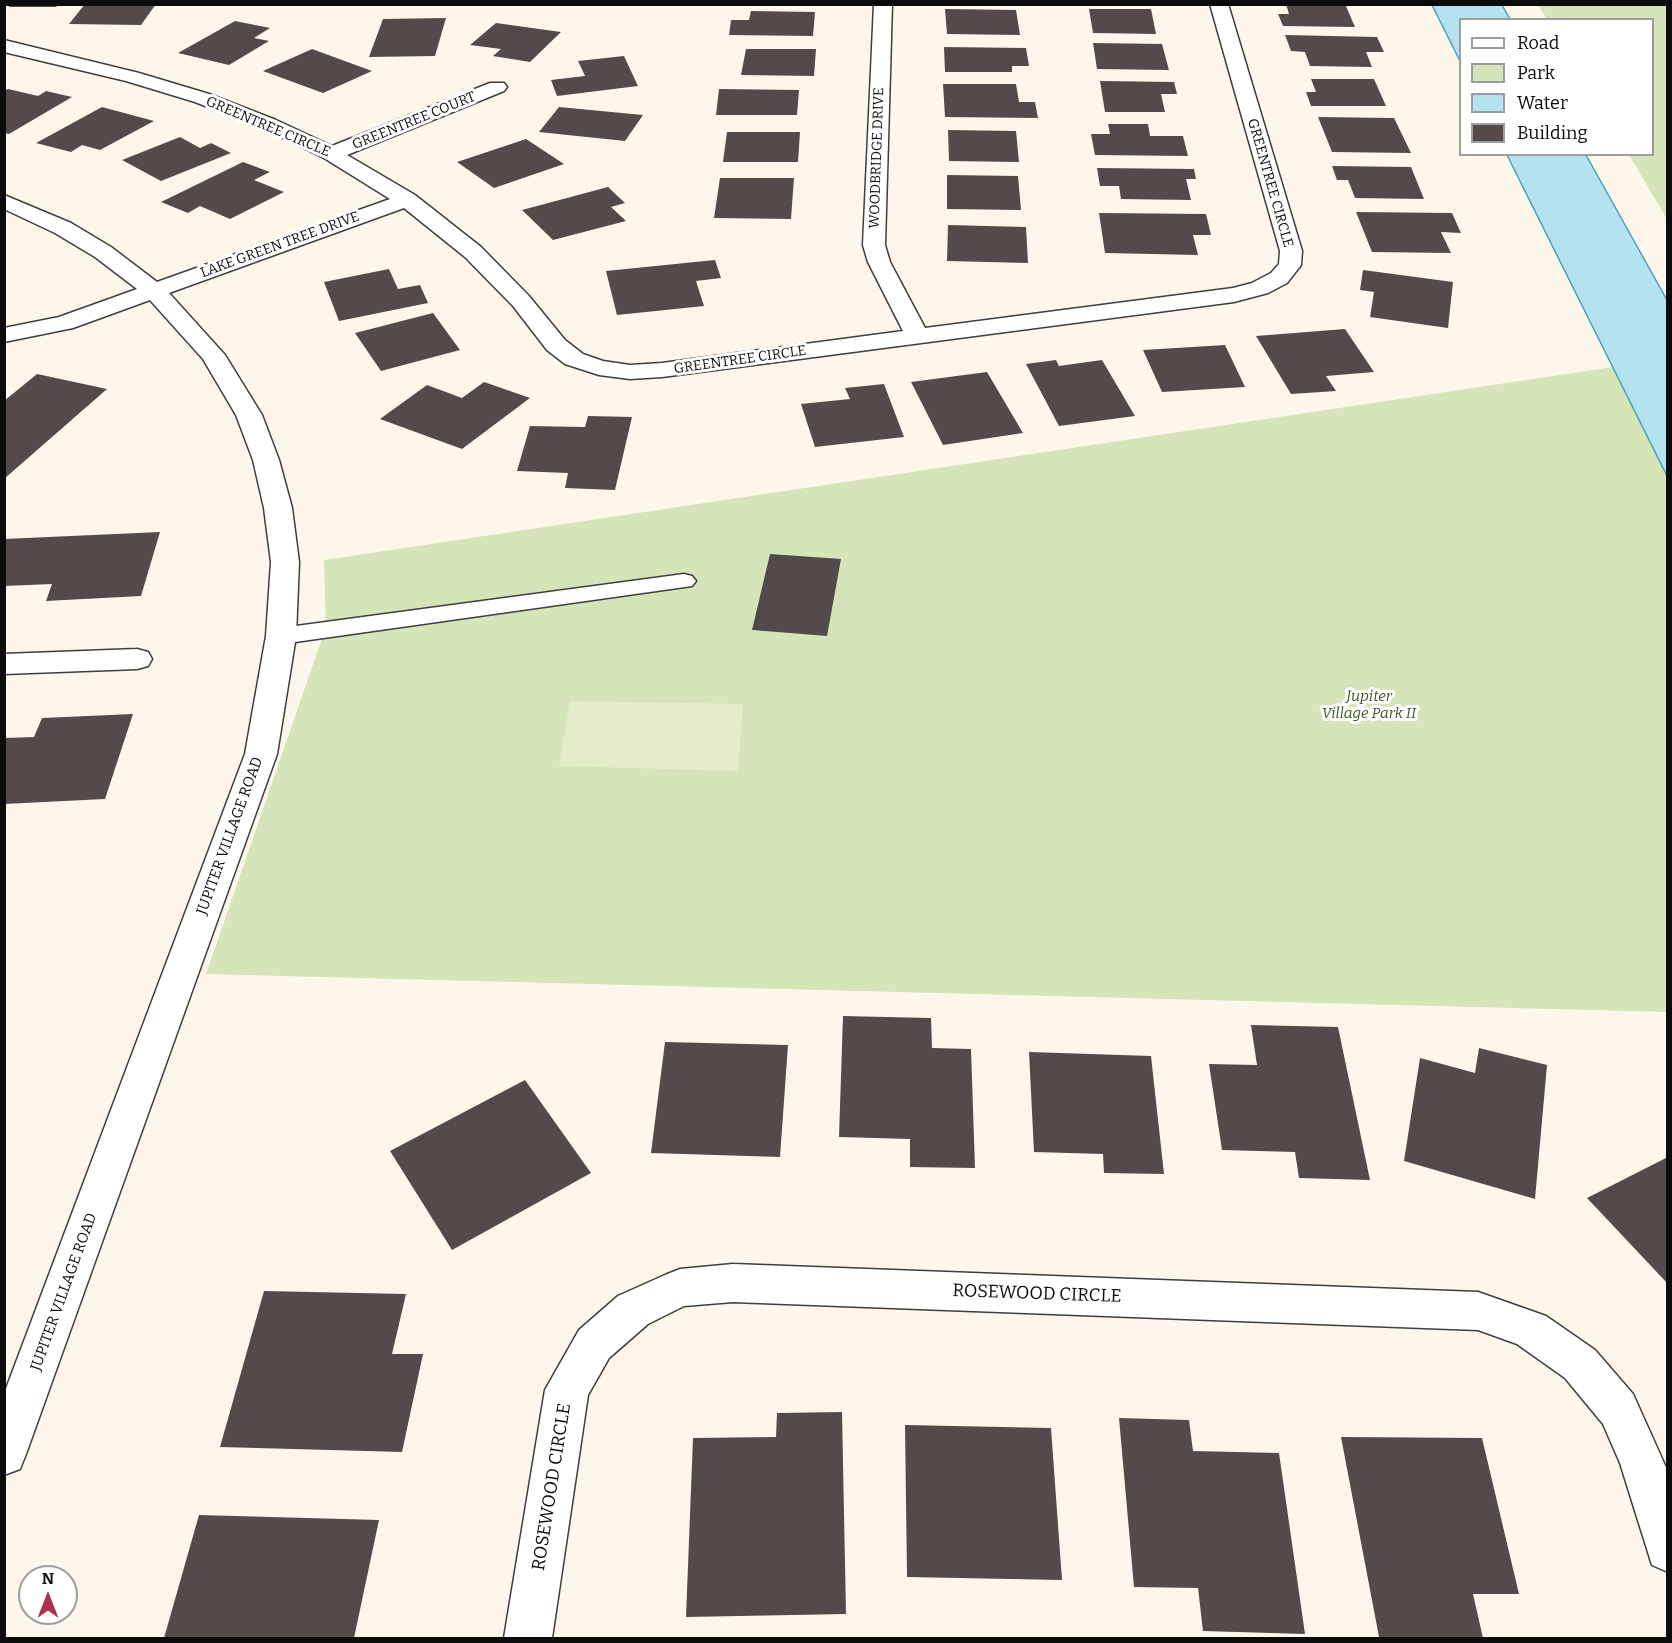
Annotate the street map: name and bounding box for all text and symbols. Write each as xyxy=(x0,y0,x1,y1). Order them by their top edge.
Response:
legend xyxy=(1459,18,1654,156)
text: Road xyxy=(1517,32,1559,54)
text: Park xyxy=(1517,62,1555,84)
street label: WOODBRIDGE DRIVE xyxy=(866,87,888,229)
street label: GREENTREE COURT xyxy=(350,89,478,153)
text: Water xyxy=(1517,92,1568,114)
street label: GREENTREE CIRCLE xyxy=(203,93,333,161)
street label: GREENTREE CIRCLE xyxy=(1244,117,1296,249)
text: Building xyxy=(1517,122,1588,144)
street label: LAKE GREEN TREE DRIVE xyxy=(198,208,362,282)
street label: GREENTREE CIRCLE xyxy=(673,342,807,378)
park label: Jupiter Village Park II xyxy=(1322,688,1416,723)
street label: JUPITER VILLAGE ROAD xyxy=(193,755,267,917)
street label: JUPITER VILLAGE ROAD xyxy=(27,1211,101,1373)
street label: ROSEWOOD CIRCLE xyxy=(952,1280,1122,1308)
street label: ROSEWOOD CIRCLE xyxy=(528,1402,576,1572)
north arrow xyxy=(18,1565,78,1625)
text: N xyxy=(42,1569,54,1588)

